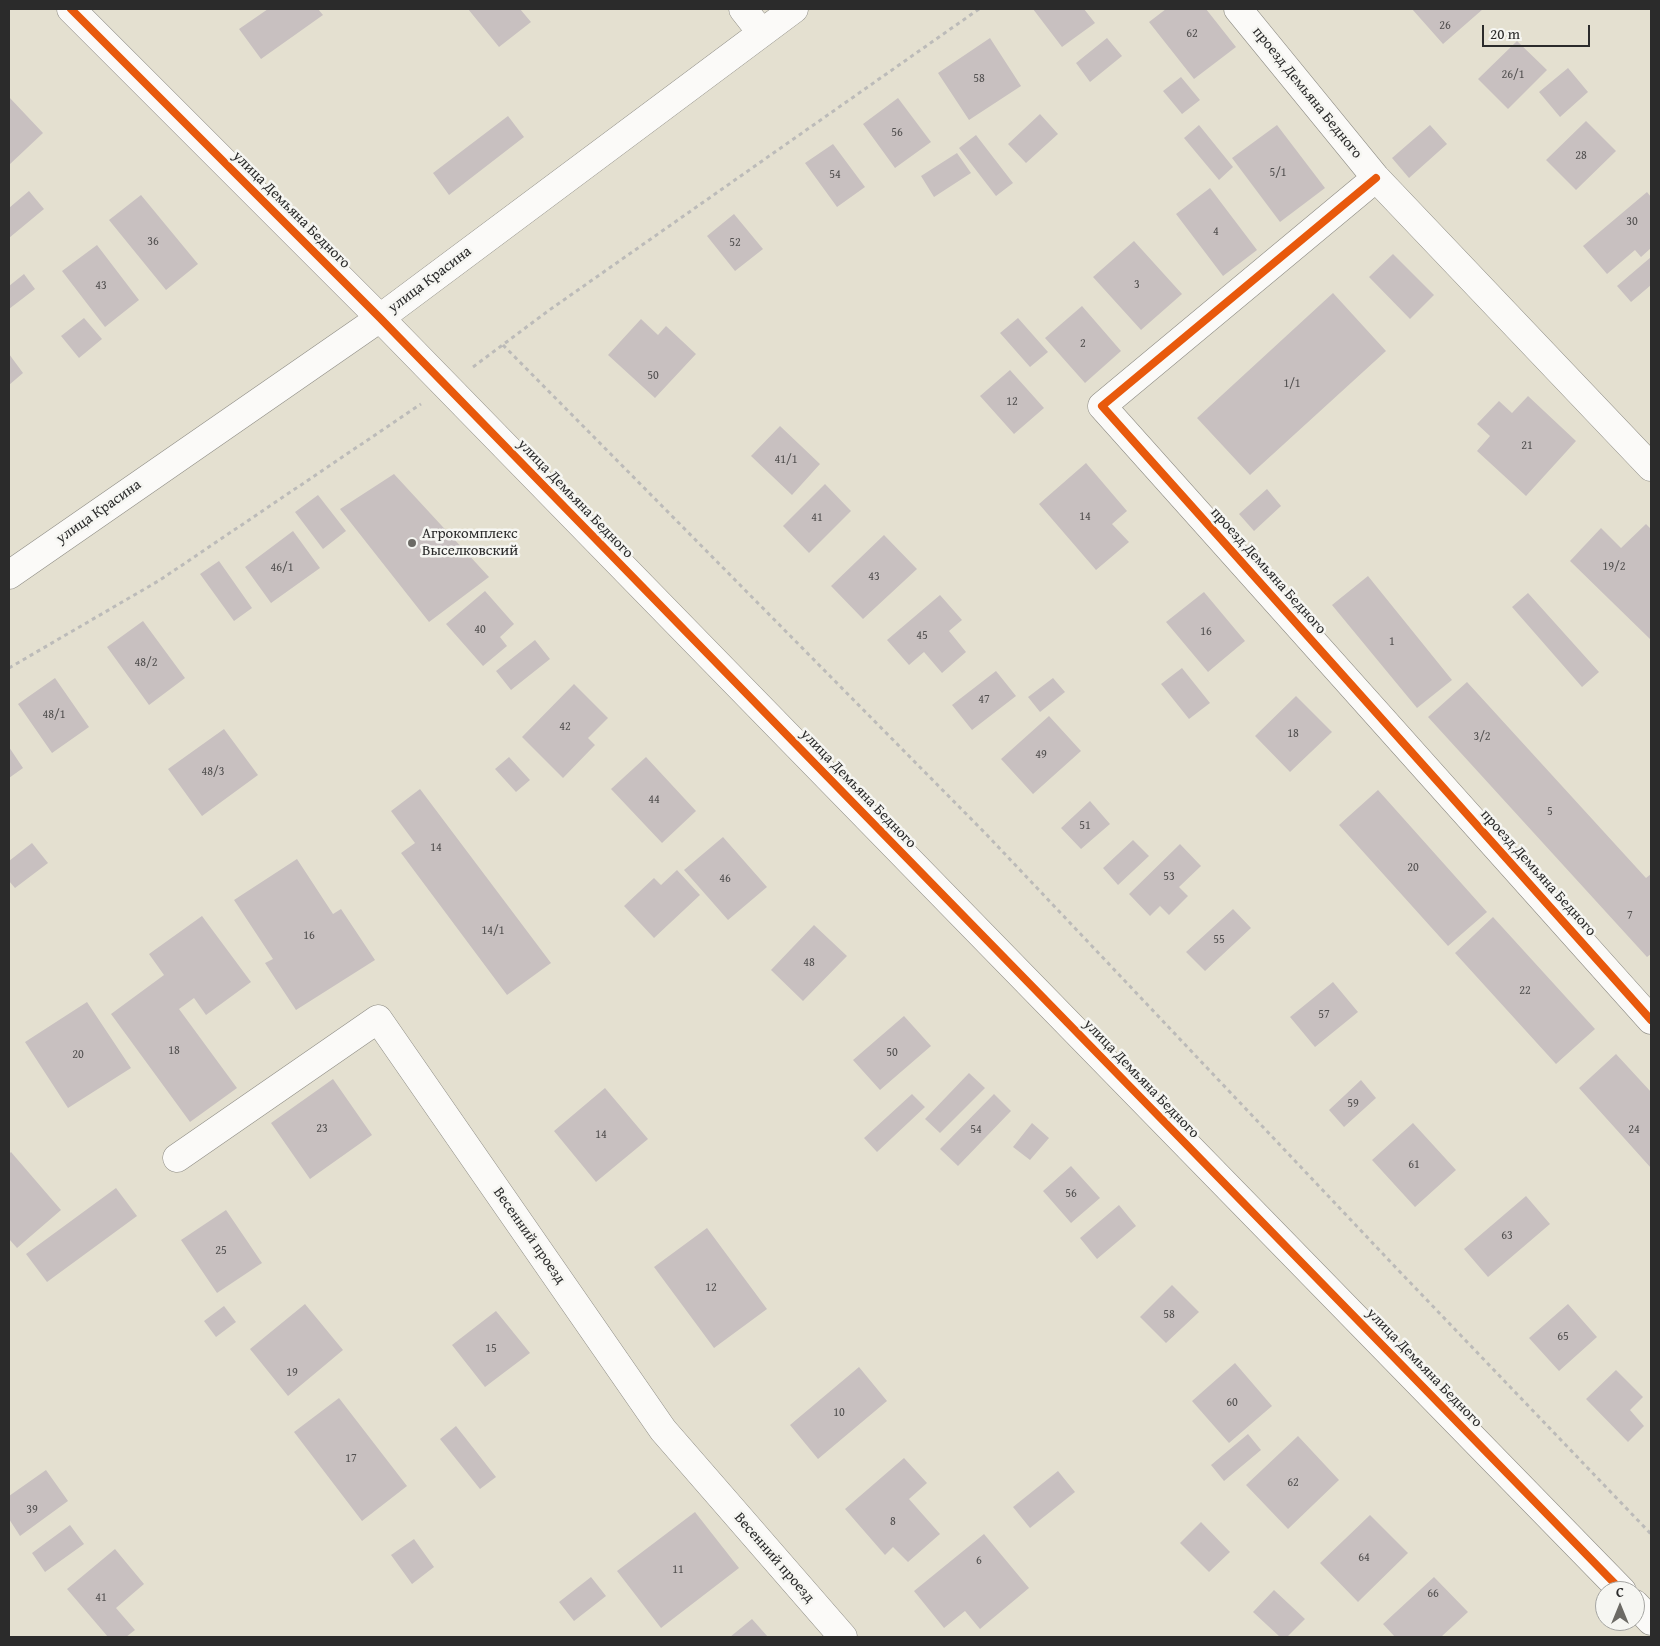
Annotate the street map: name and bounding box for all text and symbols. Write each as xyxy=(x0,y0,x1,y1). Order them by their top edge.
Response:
scale bar xyxy=(1485,15,1592,47)
house number: 26 xyxy=(1439,19,1451,33)
street label: проезд Демьяна Бедного xyxy=(1248,23,1366,163)
text: 20 m xyxy=(1490,23,1520,44)
house number: 62 xyxy=(1186,27,1198,41)
house number: 26/1 xyxy=(1502,68,1524,82)
house number: 58 xyxy=(973,72,985,86)
house number: 56 xyxy=(891,126,903,140)
street label: улица Демьяна Бедного xyxy=(228,147,354,273)
house number: 28 xyxy=(1575,149,1587,163)
house number: 5/1 xyxy=(1269,166,1287,180)
house number: 54 xyxy=(829,168,841,182)
house number: 30 xyxy=(1626,215,1638,229)
house number: 4 xyxy=(1213,225,1219,239)
house number: 36 xyxy=(147,235,159,249)
house number: 52 xyxy=(729,236,741,250)
street label: улица Красина xyxy=(385,243,475,317)
house number: 3 xyxy=(1134,278,1140,292)
house number: 43 xyxy=(95,279,107,293)
house number: 2 xyxy=(1080,337,1086,351)
house number: 50 xyxy=(647,369,659,383)
house number: 1/1 xyxy=(1283,377,1301,391)
house number: 12 xyxy=(1006,395,1018,409)
street label: улица Демьяна Бедного xyxy=(513,436,637,562)
house number: 21 xyxy=(1521,439,1533,453)
house number: 41/1 xyxy=(775,453,797,467)
street label: улица Красина xyxy=(53,476,145,548)
street label: проезд Демьяна Бедного xyxy=(1206,504,1330,638)
house number: 14 xyxy=(1079,510,1091,524)
house number: 41 xyxy=(811,511,823,525)
place label: Агрокомплекс Выселковский xyxy=(422,525,518,560)
marker: Агрокомплекс Выселковский xyxy=(406,537,418,549)
house number: 19/2 xyxy=(1603,560,1625,574)
house number: 46/1 xyxy=(271,561,293,575)
house number: 43 xyxy=(868,570,880,584)
house number: 40 xyxy=(474,623,486,637)
house number: 16 xyxy=(1200,625,1212,639)
house number: 45 xyxy=(916,629,928,643)
house number: 1 xyxy=(1389,635,1395,649)
house number: 48/2 xyxy=(135,656,157,670)
house number: 47 xyxy=(978,693,990,707)
house number: 48/1 xyxy=(43,708,65,722)
house number: 42 xyxy=(559,720,571,734)
street label: улица Демьяна Бедного xyxy=(796,726,920,852)
house number: 18 xyxy=(1287,727,1299,741)
house number: 3/2 xyxy=(1473,730,1491,744)
house number: 49 xyxy=(1035,748,1047,762)
house number: 48/3 xyxy=(202,765,224,779)
house number: 44 xyxy=(648,793,660,807)
house number: 5 xyxy=(1547,805,1553,819)
street label: проезд Демьяна Бедного xyxy=(1476,806,1600,940)
house number: 51 xyxy=(1079,819,1091,833)
house number: 14 xyxy=(430,841,442,855)
house number: 20 xyxy=(1407,861,1419,875)
house number: 53 xyxy=(1163,870,1175,884)
house number: 46 xyxy=(719,872,731,886)
house number: 7 xyxy=(1627,909,1633,923)
house number: 14/1 xyxy=(482,924,504,938)
house number: 16 xyxy=(303,929,315,943)
house number: 55 xyxy=(1213,933,1225,947)
house number: 48 xyxy=(803,956,815,970)
house number: 22 xyxy=(1519,984,1531,998)
house number: 57 xyxy=(1318,1008,1330,1022)
street label: улица Демьяна Бедного xyxy=(1079,1016,1203,1142)
house number: 18 xyxy=(168,1044,180,1058)
house number: 50 xyxy=(886,1046,898,1060)
house number: 20 xyxy=(72,1048,84,1062)
house number: 59 xyxy=(1347,1097,1359,1111)
house number: 23 xyxy=(316,1122,328,1136)
house number: 54 xyxy=(970,1123,982,1137)
house number: 24 xyxy=(1628,1123,1640,1137)
house number: 14 xyxy=(595,1128,607,1142)
house number: 61 xyxy=(1408,1158,1420,1172)
street label: Весенний проезд xyxy=(489,1184,569,1288)
house number: 56 xyxy=(1065,1187,1077,1201)
house number: 63 xyxy=(1501,1229,1513,1243)
house number: 25 xyxy=(215,1244,227,1258)
house number: 12 xyxy=(705,1281,717,1295)
street label: улица Демьяна Бедного xyxy=(1362,1305,1486,1431)
house number: 58 xyxy=(1163,1308,1175,1322)
house number: 65 xyxy=(1557,1330,1569,1344)
house number: 15 xyxy=(485,1342,497,1356)
house number: 19 xyxy=(286,1366,298,1380)
house number: 60 xyxy=(1226,1396,1238,1410)
house number: 10 xyxy=(833,1406,845,1420)
house number: 17 xyxy=(345,1452,357,1466)
house number: 62 xyxy=(1287,1476,1299,1490)
house number: 39 xyxy=(26,1503,38,1517)
street label: Весенний проезд xyxy=(730,1509,818,1607)
house number: 8 xyxy=(890,1515,896,1529)
house number: 64 xyxy=(1358,1551,1370,1565)
house number: 6 xyxy=(976,1554,982,1568)
house number: 11 xyxy=(672,1563,684,1577)
north arrow xyxy=(1595,1581,1645,1631)
text: С xyxy=(1616,1582,1624,1602)
house number: 66 xyxy=(1427,1587,1439,1601)
house number: 41 xyxy=(95,1591,107,1605)

